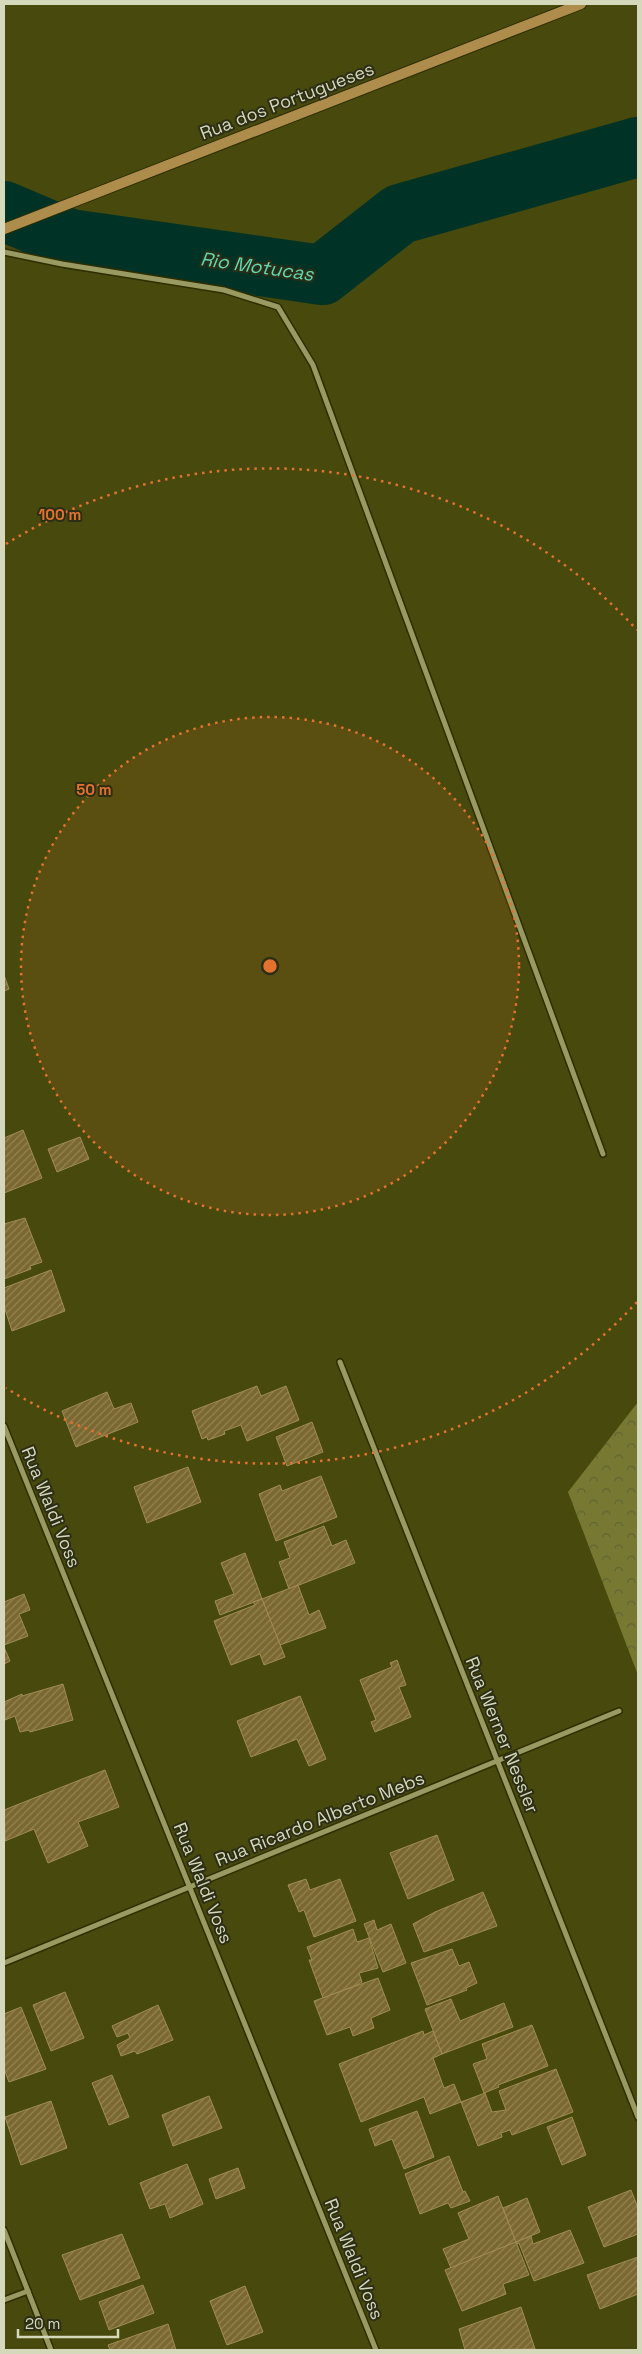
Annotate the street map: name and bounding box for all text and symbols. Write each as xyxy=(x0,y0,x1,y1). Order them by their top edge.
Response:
street label: Rua dos Portugueses xyxy=(196,57,377,144)
water label: Rio Motucas xyxy=(199,246,316,287)
text: 100 m xyxy=(39,505,81,524)
text: 50 m xyxy=(76,780,112,799)
centre of rings xyxy=(261,957,279,975)
street label: Rua Waldi Voss xyxy=(17,1443,86,1571)
street label: Rua Werner Nessler xyxy=(461,1653,544,1817)
street label: Rua Ricardo Alberto Mebs xyxy=(212,1766,428,1871)
street label: Rua Waldi Voss xyxy=(169,1819,238,1947)
street label: Rua Waldi Voss xyxy=(320,2195,389,2323)
scale bar xyxy=(18,2306,118,2338)
text: 20 m xyxy=(25,2314,60,2333)

